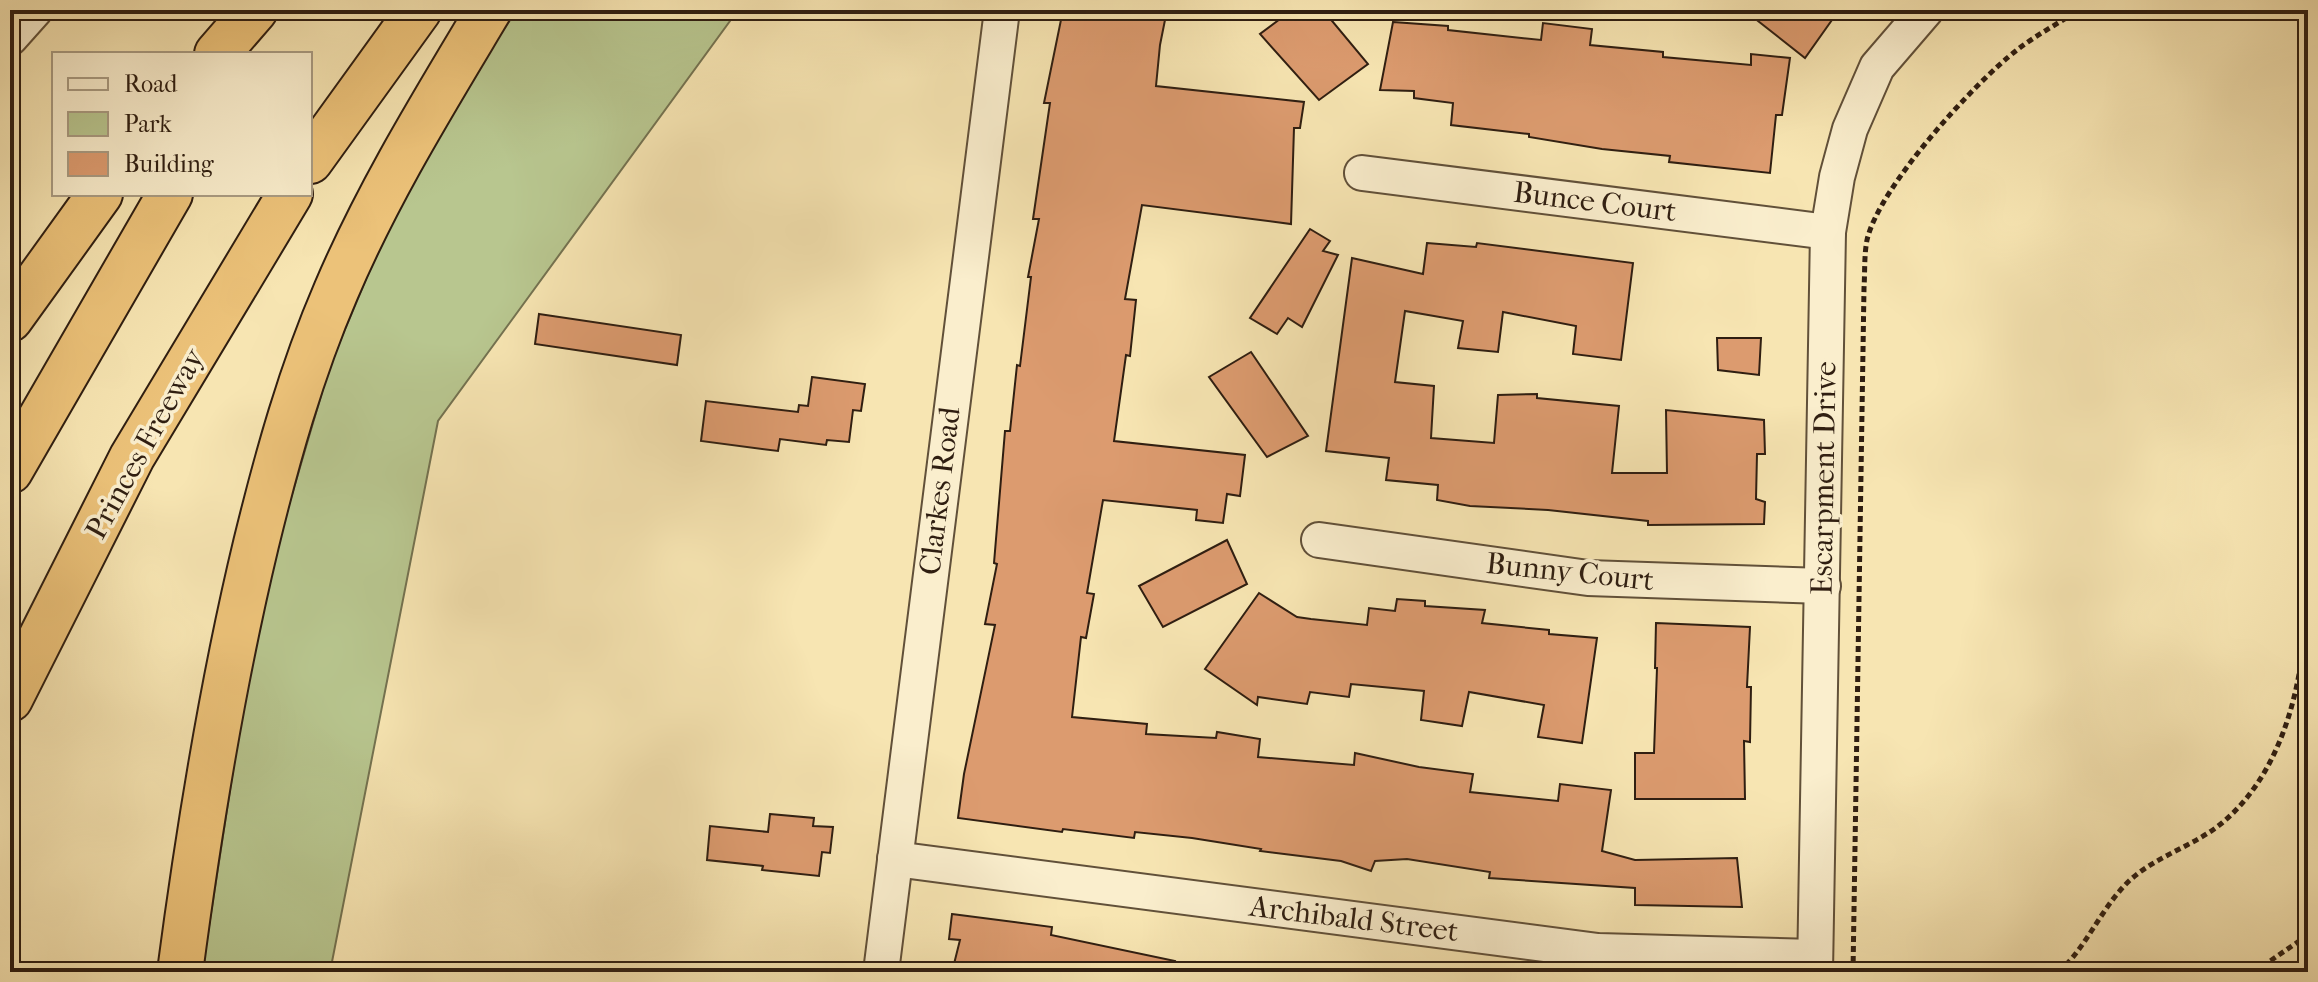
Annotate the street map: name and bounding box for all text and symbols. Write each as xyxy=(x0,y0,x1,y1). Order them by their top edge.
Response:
legend xyxy=(52,52,312,196)
text: Road xyxy=(124,70,178,98)
text: Park xyxy=(124,110,172,138)
text: Building xyxy=(124,150,215,178)
street label: Bunce Court xyxy=(1511,175,1679,229)
street label: Princes Freeway xyxy=(78,342,212,545)
street label: Escarpment Drive xyxy=(1804,361,1844,595)
street label: Clarkes Road xyxy=(912,404,968,577)
street label: Bunny Court xyxy=(1484,546,1656,598)
street label: Archibald Street xyxy=(1246,889,1461,949)

